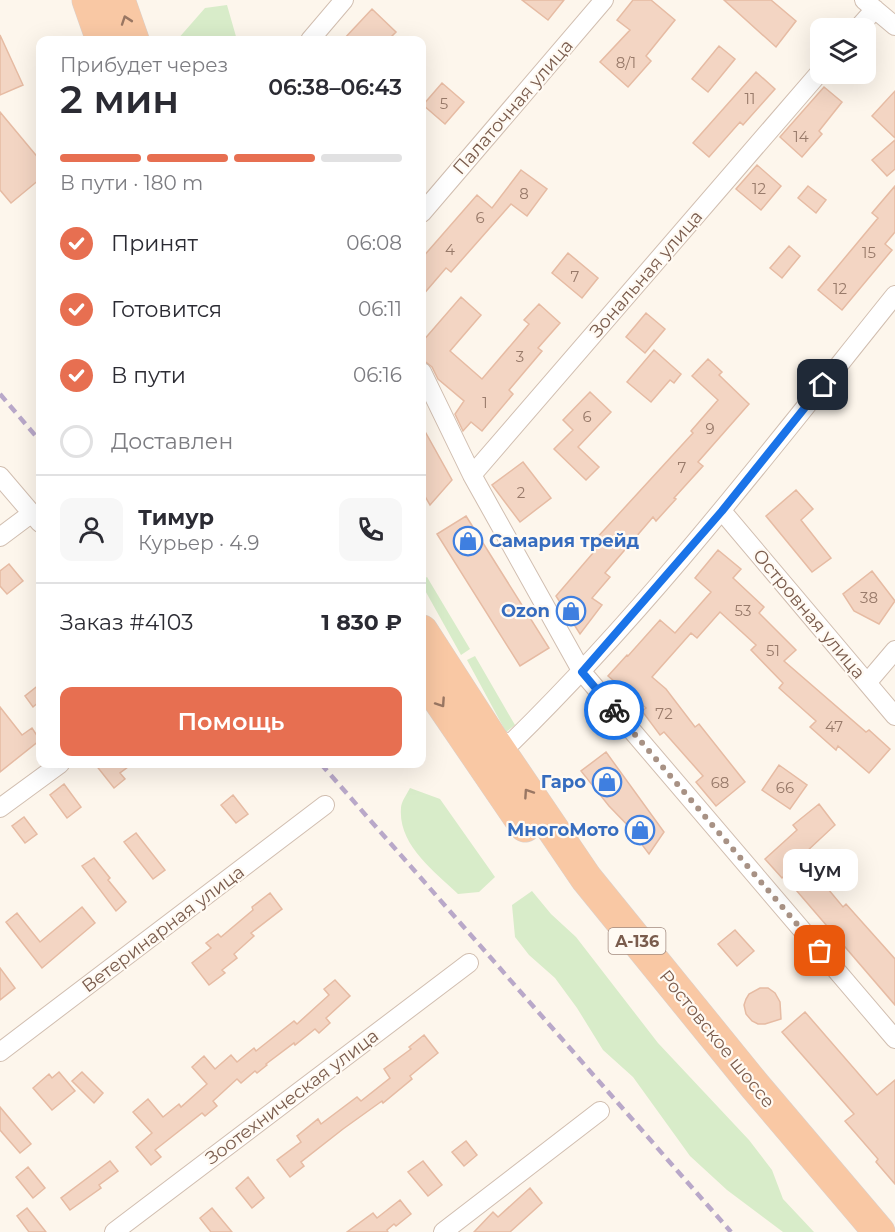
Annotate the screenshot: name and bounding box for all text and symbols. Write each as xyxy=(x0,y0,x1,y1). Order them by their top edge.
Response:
one-way arrow xyxy=(120,15,133,26)
map controls xyxy=(810,18,876,84)
button: layers xyxy=(810,18,876,84)
street label: Палаточная улица xyxy=(448,35,578,179)
text: Прибудет через xyxy=(60,53,228,77)
house number: 8/1 xyxy=(616,53,636,72)
text: 06:38–06:43 xyxy=(268,74,402,101)
text: 2 мин xyxy=(60,75,179,123)
house number: 11 xyxy=(745,89,755,108)
house number: 5 xyxy=(440,94,448,113)
house number: 14 xyxy=(793,127,809,146)
text: В пути · 180 m xyxy=(60,171,203,195)
house number: 12 xyxy=(752,179,766,198)
house number: 8 xyxy=(519,184,529,203)
street label: Зональная улица xyxy=(585,206,707,342)
house number: 6 xyxy=(475,208,485,227)
icon: check xyxy=(60,227,93,260)
text: Принят xyxy=(111,230,198,257)
text: 06:08 xyxy=(346,231,402,255)
house number: 4 xyxy=(445,240,455,259)
house number: 15 xyxy=(862,243,876,262)
house number: 7 xyxy=(571,267,580,286)
house number: 12 xyxy=(833,279,847,298)
icon: check xyxy=(60,293,93,326)
text: Готовится xyxy=(111,296,222,323)
text: 06:11 xyxy=(358,297,402,321)
house number: 3 xyxy=(516,347,524,366)
icon: check xyxy=(60,359,93,392)
pin xyxy=(797,359,848,410)
text: В пути xyxy=(111,362,186,389)
text: 06:16 xyxy=(353,363,402,387)
icon: home xyxy=(806,368,839,401)
house number: 1 xyxy=(482,393,488,412)
house number: 6 xyxy=(582,407,592,426)
house number: 9 xyxy=(705,419,715,438)
text: Доставлен xyxy=(111,428,233,455)
house number: 7 xyxy=(678,458,687,477)
house number: 2 xyxy=(517,483,525,502)
button: person xyxy=(60,498,123,561)
button: phone xyxy=(339,498,402,561)
text: Тимур xyxy=(138,504,214,531)
shop icon: Самария трейд xyxy=(452,525,484,557)
place label: Самария трейд xyxy=(489,530,640,552)
text: Курьер · 4.9 xyxy=(138,531,259,555)
street label: Островная улица xyxy=(748,544,870,684)
house number: 38 xyxy=(860,588,878,607)
shop icon: Ozon xyxy=(555,595,587,627)
place label: Ozon xyxy=(501,600,550,622)
house number: 53 xyxy=(735,601,751,620)
text: Заказ #4103 xyxy=(60,609,193,636)
text: 1 830 ₽ xyxy=(321,609,402,636)
house number: 51 xyxy=(766,641,780,660)
courier xyxy=(584,680,644,740)
button: Помощь xyxy=(60,687,402,756)
icon: bike xyxy=(598,694,631,727)
one-way arrow xyxy=(433,697,444,708)
house number: 72 xyxy=(655,704,673,723)
house number: 47 xyxy=(825,717,843,736)
shop icon: Гаро xyxy=(591,766,623,798)
place label: Гаро xyxy=(541,771,586,793)
house number: 68 xyxy=(711,773,729,792)
house number: 66 xyxy=(776,778,794,797)
one-way arrow xyxy=(524,789,535,800)
shop icon: МногоМото xyxy=(624,814,656,846)
place label: МногоМото xyxy=(507,819,619,841)
callout: Чум xyxy=(782,849,858,891)
text: Чум xyxy=(799,858,842,882)
street label: Ветеринарная улица xyxy=(77,861,249,997)
pin xyxy=(794,925,845,976)
road number: А-136 xyxy=(608,928,666,954)
icon: bag xyxy=(803,934,836,967)
street label: Ростовское шоссе xyxy=(655,966,779,1112)
street label: Зоотехническая улица xyxy=(201,1025,383,1169)

